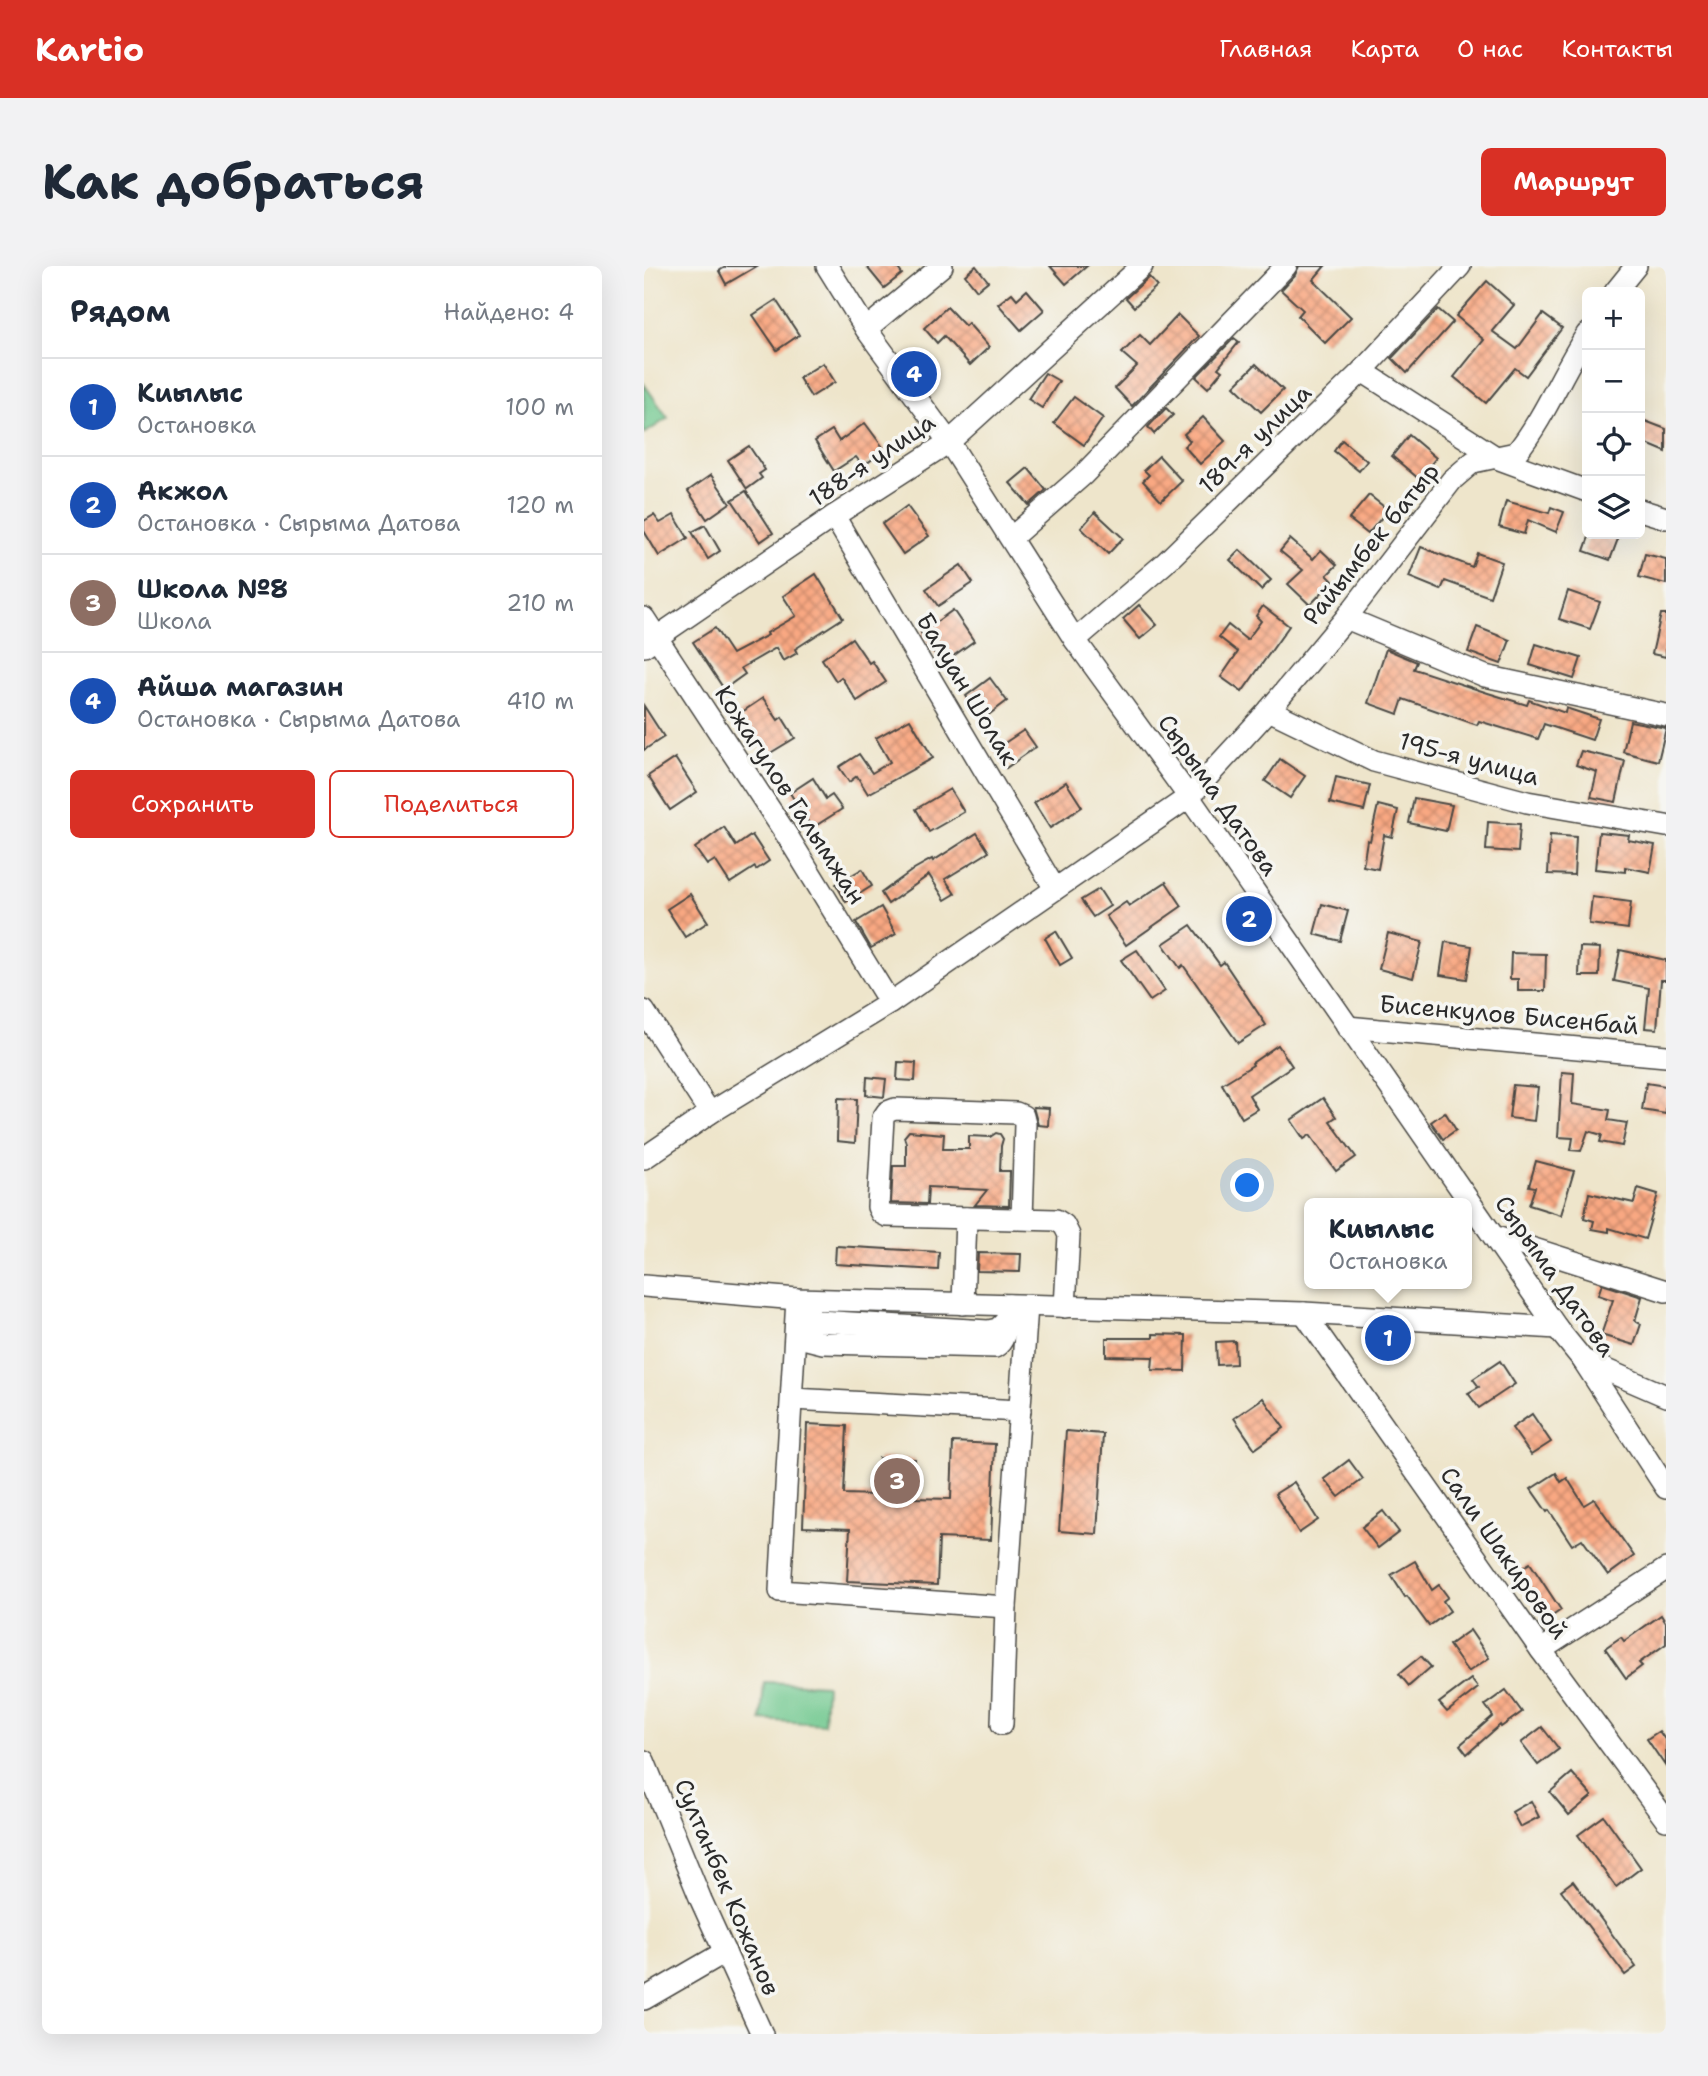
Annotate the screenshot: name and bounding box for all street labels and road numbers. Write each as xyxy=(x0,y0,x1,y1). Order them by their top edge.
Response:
street label: 189-я улица xyxy=(1192,377,1318,501)
street label: 188-я улица xyxy=(803,406,941,514)
street label: Райымбек батыр xyxy=(1296,456,1446,632)
street label: Балуан Шолак xyxy=(909,607,1025,771)
street label: Кожагулов Галымжан xyxy=(707,679,873,911)
street label: Сырыма Датова xyxy=(1150,708,1286,882)
street label: 195-я улица xyxy=(1395,725,1543,793)
street label: Бисенкулов Бисенбай xyxy=(1378,988,1640,1042)
street label: Сырыма Датова xyxy=(1487,1189,1623,1363)
street label: Сали Шакировой xyxy=(1433,1461,1575,1645)
street label: Султанбек Кожанов xyxy=(667,1774,787,2000)

